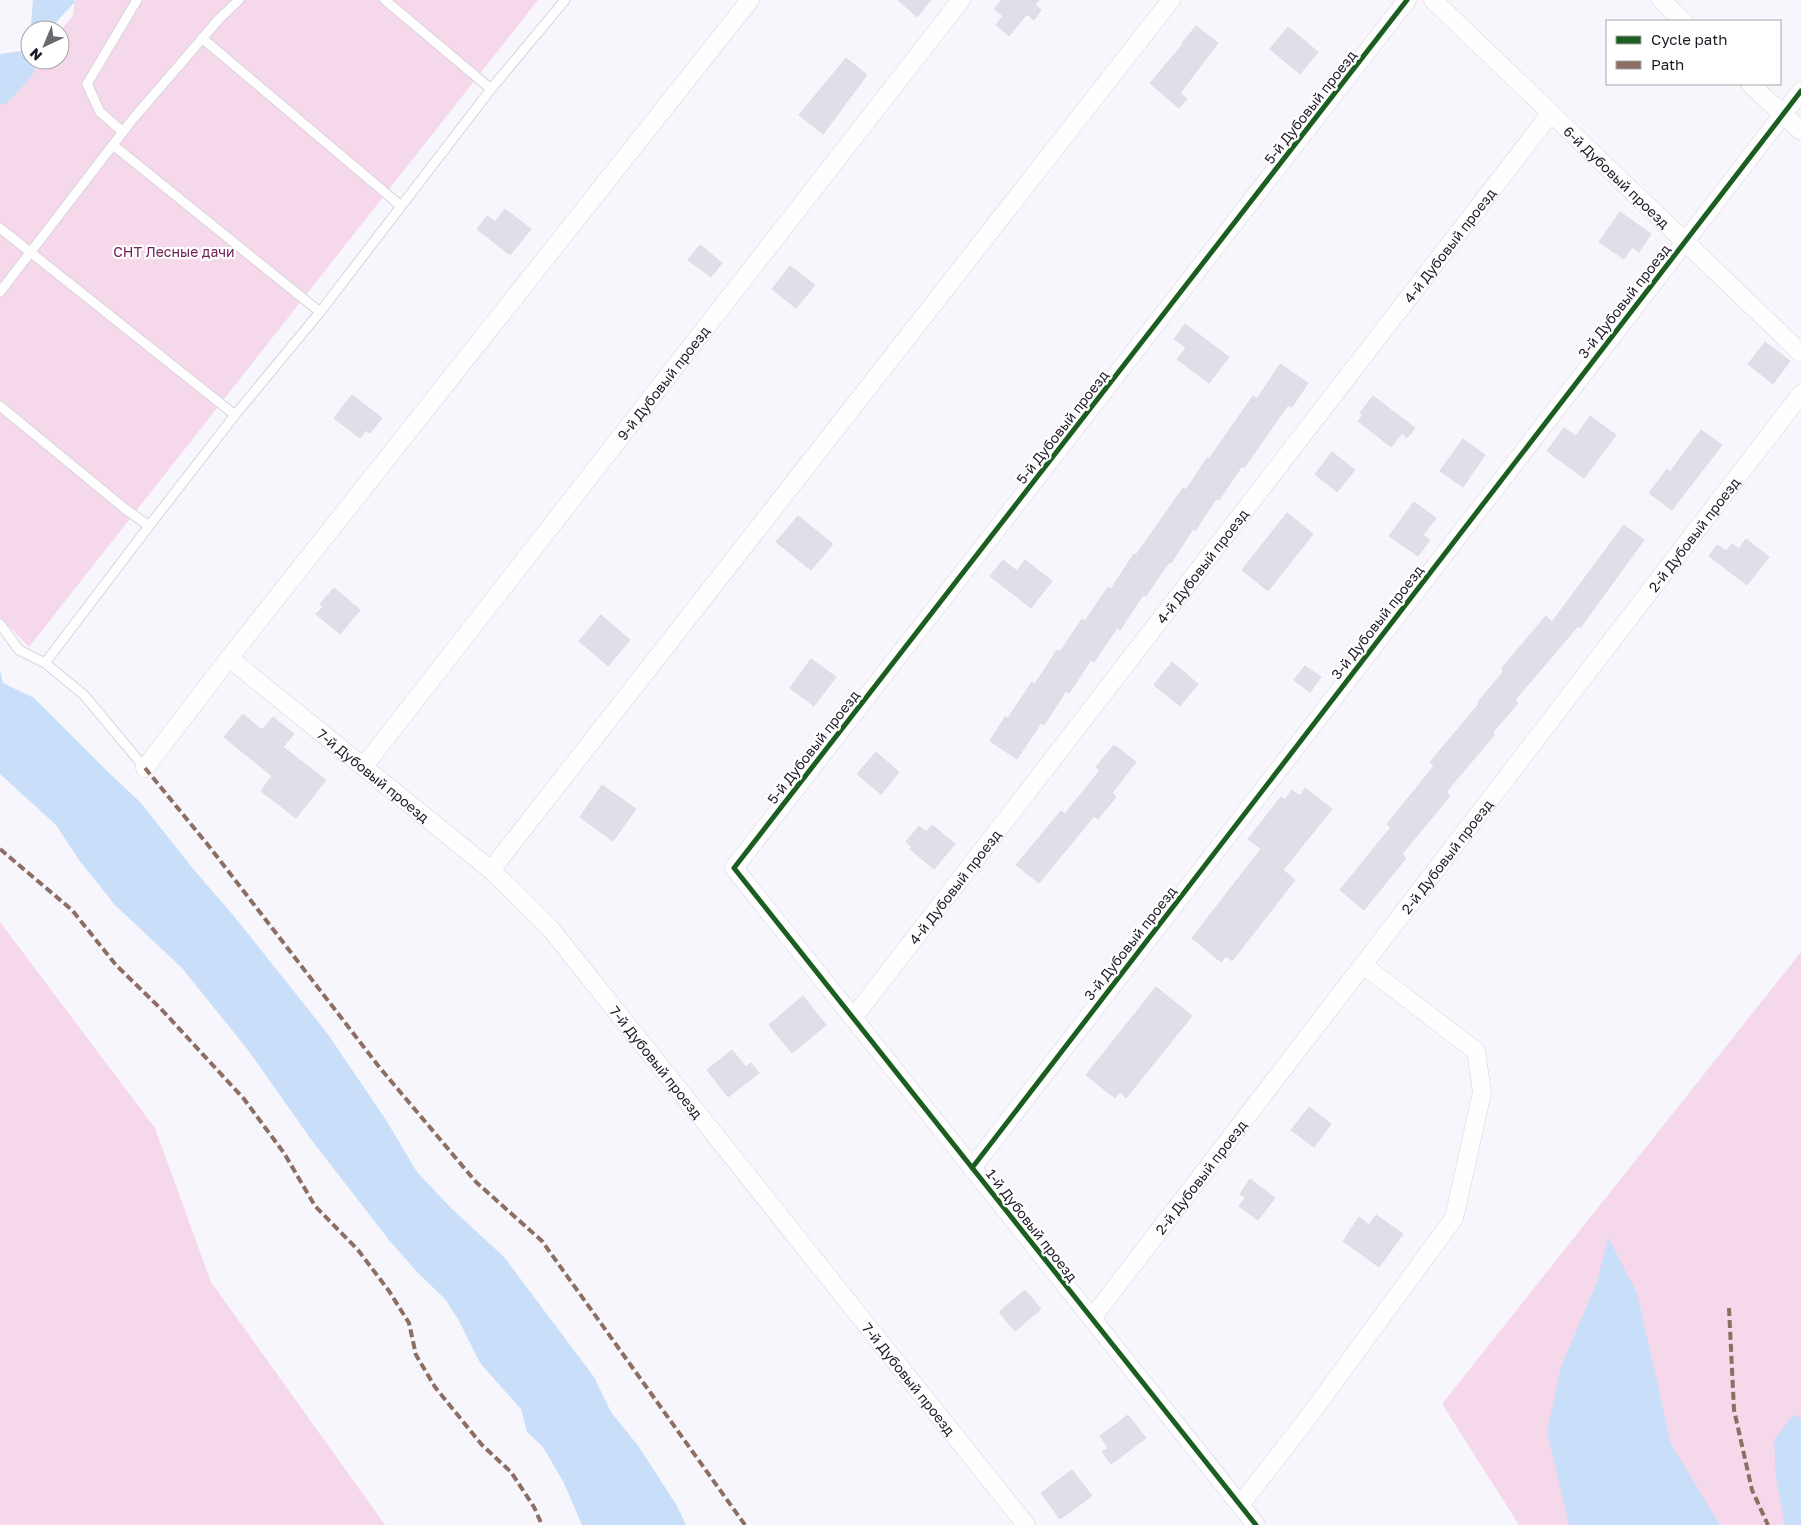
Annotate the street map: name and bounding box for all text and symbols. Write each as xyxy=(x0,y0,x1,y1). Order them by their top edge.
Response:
north arrow xyxy=(20,20,70,70)
legend xyxy=(1606,20,1781,85)
text: Cycle path xyxy=(1651,30,1727,48)
text: N xyxy=(26,45,45,65)
street label: 5-й Дубовый проезд xyxy=(1260,46,1360,167)
text: Path xyxy=(1651,55,1684,73)
street label: 6-й Дубовый проезд xyxy=(1561,122,1674,231)
street label: 4-й Дубовый проезд xyxy=(1400,184,1499,306)
street label: 3-й Дубовый проезд xyxy=(1574,240,1674,361)
park label: СНТ Лесные дачи xyxy=(113,243,235,260)
street label: 9-й Дубовый проезд xyxy=(613,322,713,443)
street label: 5-й Дубовый проезд xyxy=(1012,366,1112,487)
street label: 2-й Дубовый проезд xyxy=(1644,473,1743,595)
street label: 4-й Дубовый проезд xyxy=(1152,505,1252,627)
street label: 3-й Дубовый проезд xyxy=(1327,561,1427,682)
street label: 5-й Дубовый проезд xyxy=(763,686,863,807)
street label: 7-й Дубовый проезд xyxy=(314,725,433,826)
street label: 2-й Дубовый проезд xyxy=(1397,795,1496,917)
street label: 4-й Дубовый проезд xyxy=(905,825,1004,947)
street label: 3-й Дубовый проезд xyxy=(1080,882,1180,1003)
street label: 7-й Дубовый проезд xyxy=(607,1002,707,1122)
street label: 2-й Дубовый проезд xyxy=(1151,1116,1250,1237)
street label: 1-й Дубовый проезд xyxy=(983,1165,1082,1285)
street label: 7-й Дубовый проезд xyxy=(859,1319,960,1439)

